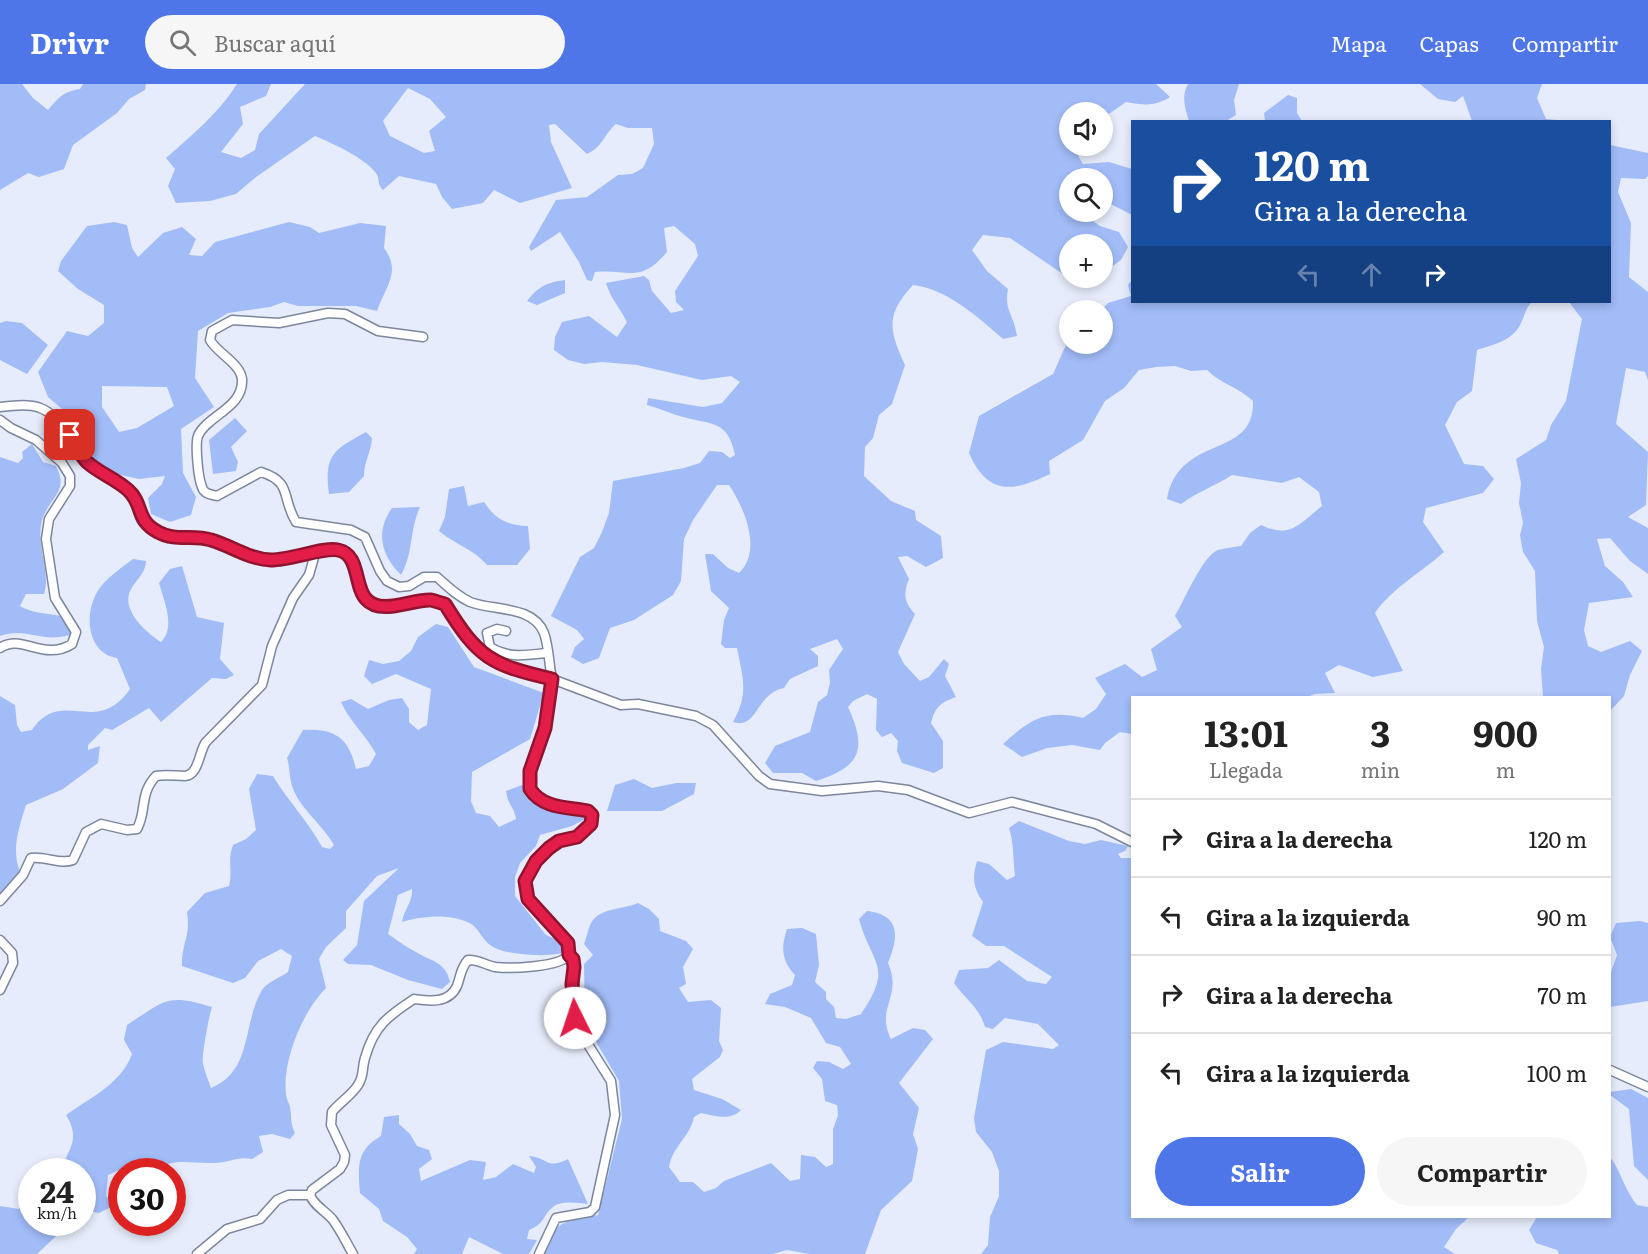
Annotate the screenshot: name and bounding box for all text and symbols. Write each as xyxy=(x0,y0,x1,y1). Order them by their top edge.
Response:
search box xyxy=(145,15,565,69)
text: Drivr xyxy=(30,21,109,63)
icon: search xyxy=(166,26,199,59)
text: Buscar aquí xyxy=(214,26,336,59)
text: Mapa xyxy=(1330,27,1387,58)
text: Capas xyxy=(1420,27,1479,58)
text: Compartir xyxy=(1512,27,1618,58)
map controls xyxy=(1059,102,1113,354)
button: sound xyxy=(1059,102,1113,156)
text: 120 m xyxy=(1254,132,1370,194)
icon: right xyxy=(1155,144,1233,222)
button: search xyxy=(1059,168,1113,222)
text: Gira a la derecha xyxy=(1254,189,1467,229)
button: + xyxy=(1059,234,1113,288)
icon: left xyxy=(1292,258,1325,291)
icon: ahead xyxy=(1355,258,1388,291)
icon: right xyxy=(1418,258,1451,291)
button: − xyxy=(1059,300,1113,354)
pin xyxy=(44,409,95,460)
icon: arrive xyxy=(53,418,86,451)
text: 13:01 xyxy=(1204,705,1288,758)
text: 3 xyxy=(1370,705,1390,758)
text: 900 xyxy=(1473,705,1538,758)
text: Llegada xyxy=(1209,754,1283,784)
text: min xyxy=(1361,754,1400,784)
text: m xyxy=(1496,754,1515,784)
icon: right xyxy=(1155,822,1188,855)
text: Gira a la derecha xyxy=(1206,822,1393,855)
text: 120 m xyxy=(1528,822,1587,855)
icon: left xyxy=(1155,900,1188,933)
text: Gira a la izquierda xyxy=(1206,900,1410,933)
text: 90 m xyxy=(1537,900,1587,933)
icon: right xyxy=(1155,978,1188,1011)
text: Gira a la derecha xyxy=(1206,978,1393,1011)
text: 70 m xyxy=(1537,978,1587,1011)
position arrow xyxy=(543,986,607,1050)
icon: left xyxy=(1155,1056,1188,1089)
text: Gira a la izquierda xyxy=(1206,1056,1410,1089)
text: 100 m xyxy=(1527,1056,1587,1089)
button: Salir xyxy=(1155,1137,1365,1206)
button: Compartir xyxy=(1377,1137,1587,1206)
speed limit sign: 30 xyxy=(108,1158,186,1236)
text: 24 xyxy=(40,1168,74,1212)
text: km/h xyxy=(37,1201,77,1224)

